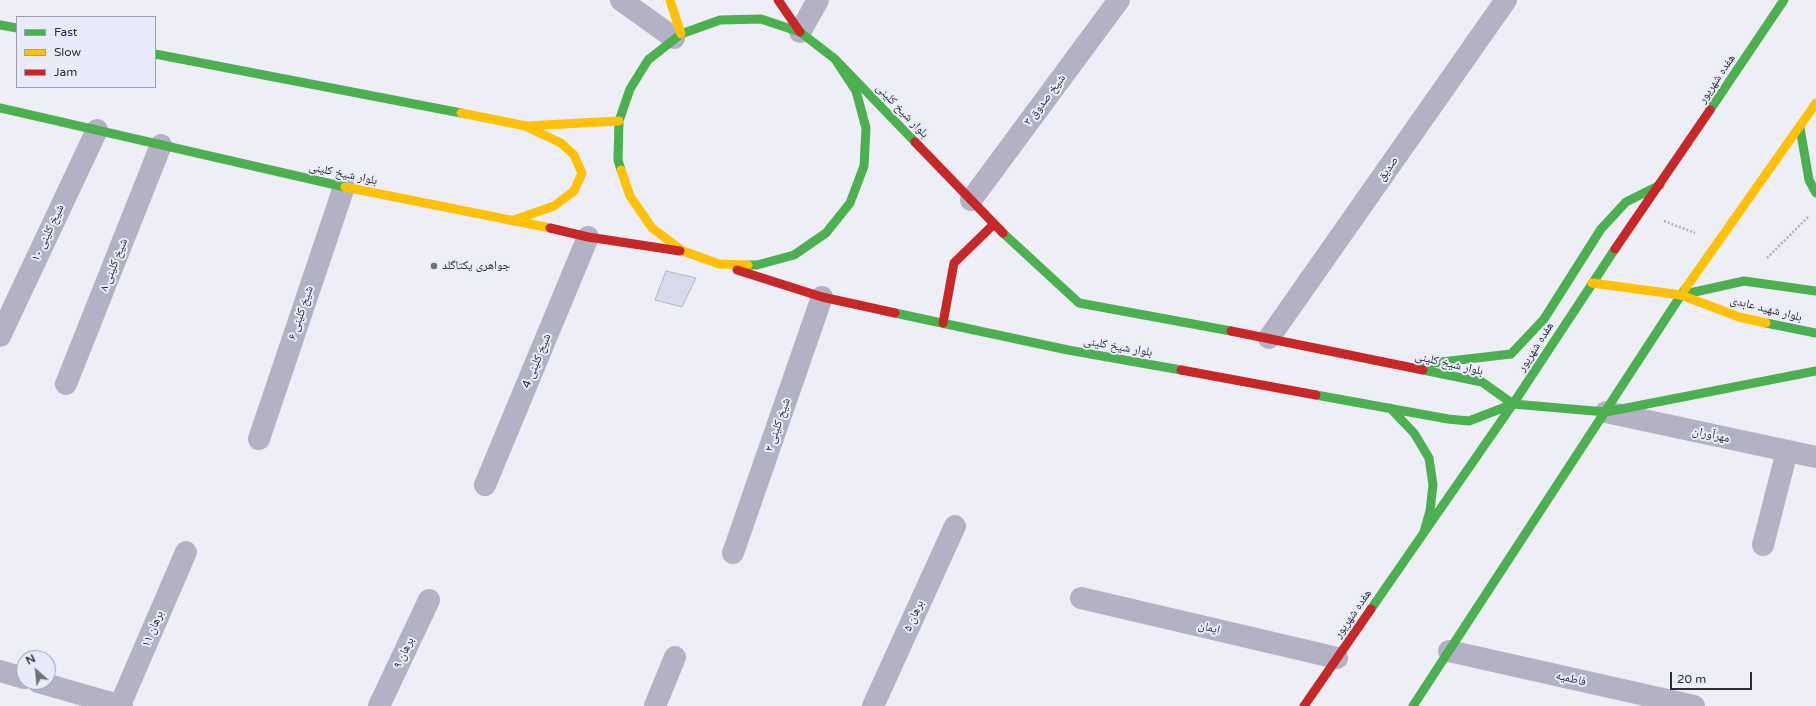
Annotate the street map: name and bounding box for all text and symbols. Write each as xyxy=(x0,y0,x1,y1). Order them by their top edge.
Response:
legend xyxy=(16,16,156,88)
text: Fast xyxy=(54,25,77,39)
text: Slow xyxy=(54,45,81,59)
street label: هفده شهریور xyxy=(1695,52,1739,106)
text: Jam xyxy=(54,65,77,79)
street label: شیخ صدوق ۳ xyxy=(1021,72,1069,128)
street label: بلوار شیخ کلینی xyxy=(873,81,931,141)
street label: صدیق xyxy=(1374,154,1402,184)
street label: بلوار شیخ کلینی xyxy=(307,160,379,188)
street label: شیخ کلینی ۱۰ xyxy=(29,202,67,264)
street label: شیخ کلینی ۸ xyxy=(97,236,131,294)
place label: جواهری یکتاگلد xyxy=(442,259,510,273)
marker: جواهری یکتاگلد xyxy=(429,261,439,271)
street label: شیخ کلینی ۶ xyxy=(285,284,317,342)
street label: بلوار شهید عابدی xyxy=(1729,293,1803,325)
street label: هفده شهریور xyxy=(1515,320,1557,374)
street label: شیخ کلینی 4 xyxy=(519,331,555,391)
street label: بلوار شیخ کلینی xyxy=(1082,334,1154,360)
street label: بلوار شیخ کلینی xyxy=(1413,349,1485,379)
street label: شیخ کلینی ۲ xyxy=(762,396,794,454)
street label: مهرآوران xyxy=(1691,424,1731,446)
street label: هفده شهریور xyxy=(1331,587,1375,641)
street label: برهان ۵ xyxy=(901,598,927,634)
street label: برهان ۱۱ xyxy=(139,609,167,649)
street label: ایمان xyxy=(1197,619,1221,637)
street label: برهان ۹ xyxy=(391,635,417,671)
north arrow xyxy=(16,650,56,690)
text: N xyxy=(24,652,38,668)
scale bar xyxy=(1672,664,1754,690)
street label: فاطمیه xyxy=(1554,669,1588,689)
text: 20 m xyxy=(1677,672,1706,686)

